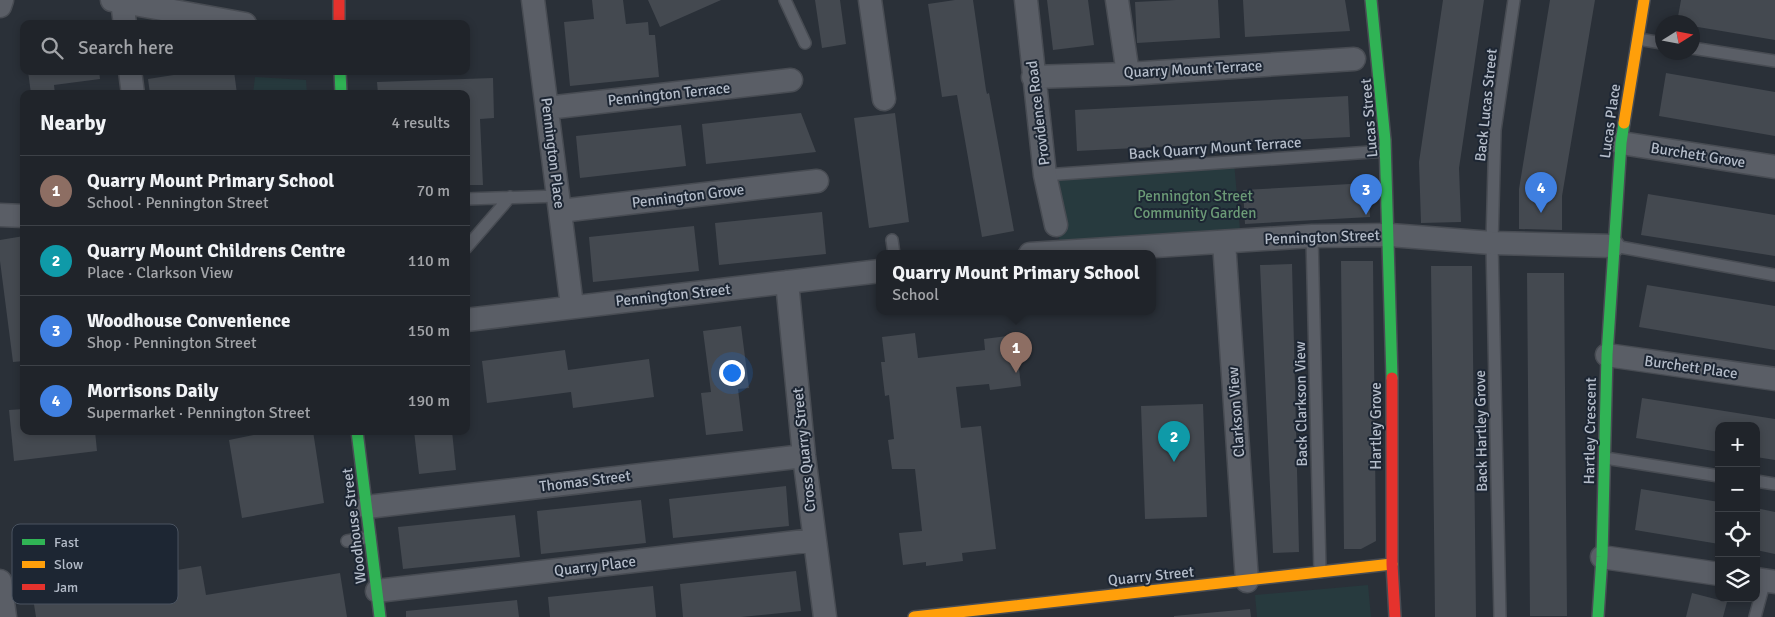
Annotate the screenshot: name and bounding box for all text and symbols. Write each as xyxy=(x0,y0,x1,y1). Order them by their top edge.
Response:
north arrow xyxy=(1655,15,1700,60)
search box xyxy=(20,20,470,75)
icon: search xyxy=(38,34,66,62)
text: Search here xyxy=(78,36,174,60)
street label: Back Lucas Street xyxy=(1471,47,1501,163)
street label: Quarry Mount Terrace xyxy=(1123,56,1263,82)
street label: Providence Road xyxy=(1023,60,1053,166)
street label: Lucas Street xyxy=(1357,78,1381,158)
street label: Pennington Terrace xyxy=(607,79,731,109)
street label: Lucas Place xyxy=(1596,83,1624,159)
street label: Pennington Place xyxy=(537,97,569,209)
text: Nearby xyxy=(40,110,106,136)
text: 4 results xyxy=(391,113,450,133)
street label: Back Quarry Mount Terrace xyxy=(1128,133,1302,163)
street label: Burchett Grove xyxy=(1649,139,1747,171)
text: Quarry Mount Primary School xyxy=(87,169,334,193)
pin: 4 xyxy=(1525,172,1557,213)
pin: 3 xyxy=(1350,174,1382,215)
street label: Pennington Grove xyxy=(631,180,745,212)
text: 1 xyxy=(52,181,60,201)
text: 70 m xyxy=(416,181,450,201)
park label: Pennington Street Community Garden xyxy=(1134,187,1256,222)
text: School · Pennington Street xyxy=(87,193,269,213)
street label: Pennington Street xyxy=(1264,226,1380,248)
text: Quarry Mount Childrens Centre xyxy=(87,239,346,263)
popup xyxy=(876,250,1156,315)
text: 2 xyxy=(52,251,60,271)
text: 110 m xyxy=(408,251,450,271)
text: Quarry Mount Primary School xyxy=(892,261,1140,285)
text: Place · Clarkson View xyxy=(87,263,233,283)
street label: Pennington Street xyxy=(615,280,731,310)
text: School xyxy=(892,285,939,305)
text: Woodhouse Convenience xyxy=(87,309,290,333)
text: 3 xyxy=(52,321,60,341)
text: 150 m xyxy=(408,321,450,341)
pin: 1 xyxy=(1000,332,1032,373)
text: Shop · Pennington Street xyxy=(87,333,257,353)
street label: Back Clarkson View xyxy=(1291,341,1311,467)
street label: Burchett Place xyxy=(1643,352,1739,382)
your location xyxy=(719,360,745,386)
street label: Clarkson View xyxy=(1224,366,1248,458)
street label: Back Hartley Grove xyxy=(1471,370,1491,492)
street label: Hartley Crescent xyxy=(1580,377,1600,485)
text: Morrisons Daily xyxy=(87,379,218,403)
street label: Hartley Grove xyxy=(1367,382,1385,470)
street label: Cross Quarry Street xyxy=(789,387,819,513)
text: 4 xyxy=(52,391,60,411)
text: 190 m xyxy=(408,391,450,411)
text: Supermarket · Pennington Street xyxy=(87,403,310,423)
pin: 2 xyxy=(1158,421,1190,462)
map controls xyxy=(1715,422,1760,602)
button: + xyxy=(1715,422,1760,467)
street label: Thomas Street xyxy=(538,466,632,496)
street label: Woodhouse Street xyxy=(338,467,370,585)
button: − xyxy=(1715,467,1760,512)
button: locate xyxy=(1715,512,1760,557)
legend xyxy=(12,524,178,604)
text: Fast xyxy=(54,534,79,551)
street label: Quarry Place xyxy=(553,552,637,580)
text: Slow xyxy=(54,556,83,573)
button: layers xyxy=(1715,557,1760,602)
street label: Quarry Street xyxy=(1107,563,1195,589)
text: Jam xyxy=(54,579,78,596)

